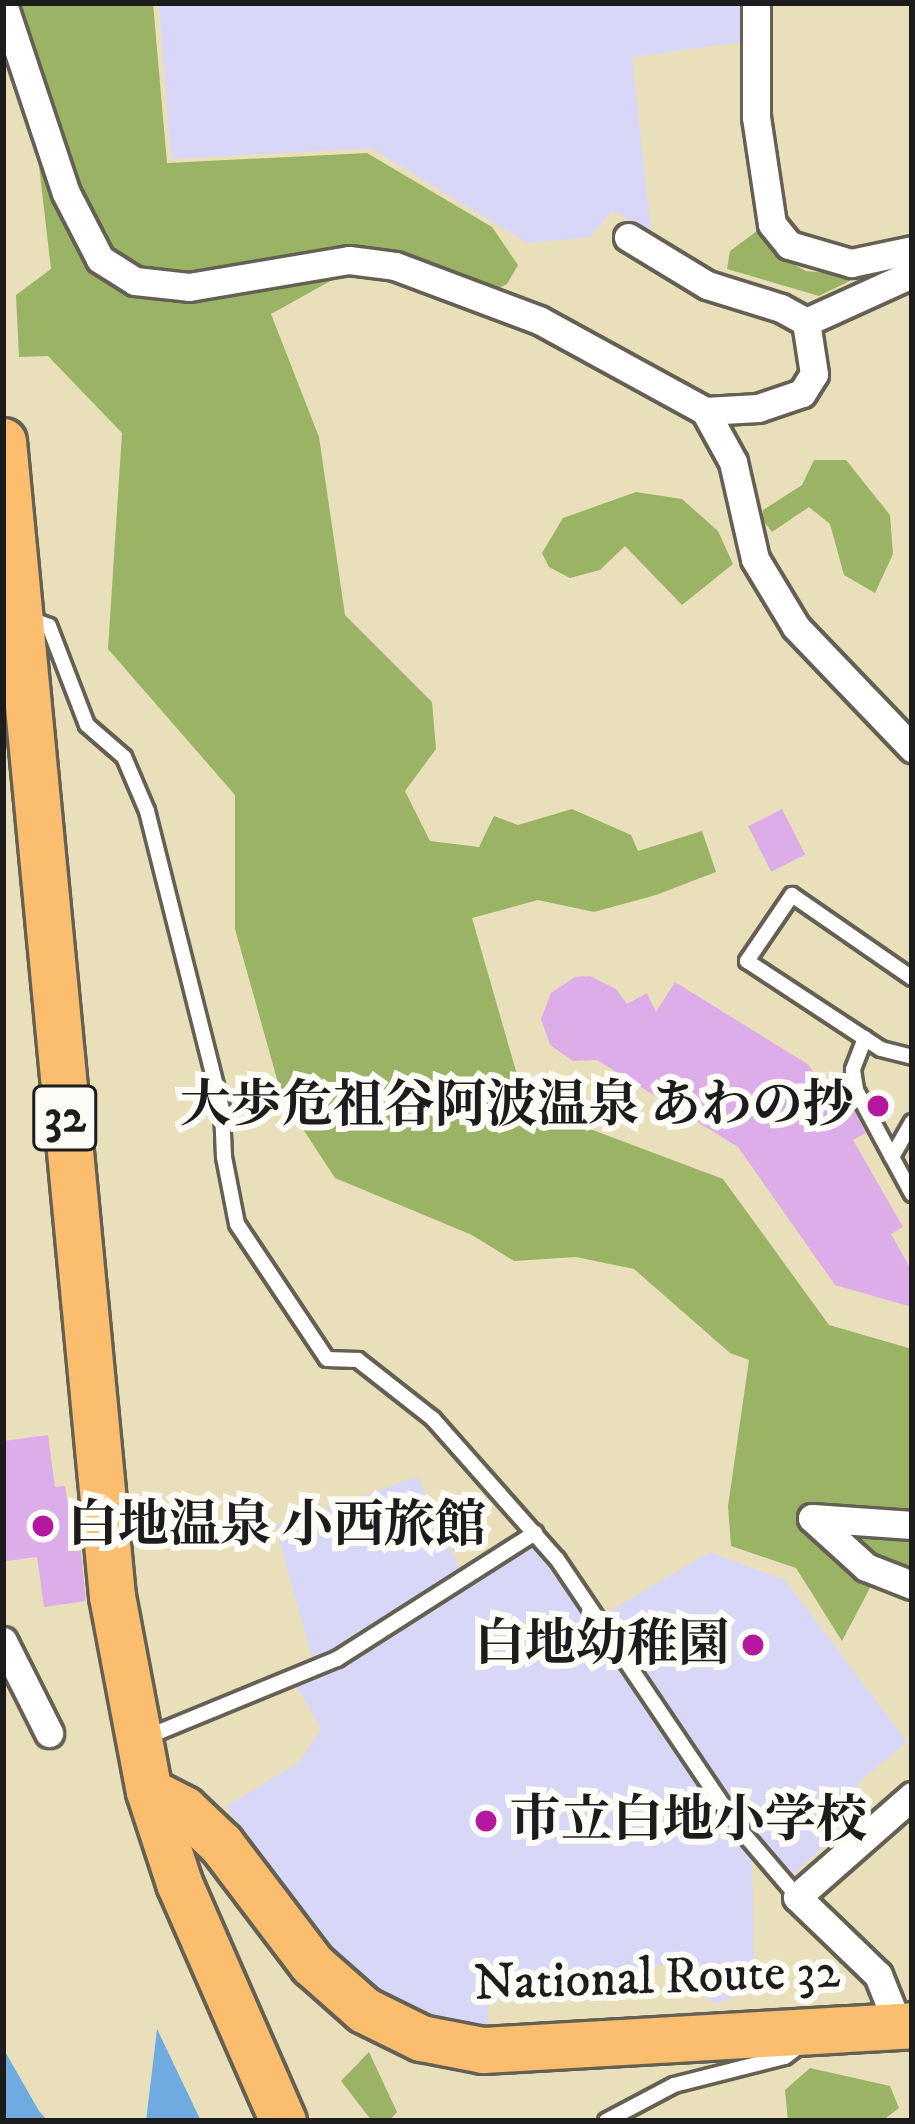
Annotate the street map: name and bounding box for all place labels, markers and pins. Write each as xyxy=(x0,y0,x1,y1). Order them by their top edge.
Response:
place label: 大歩危祖谷阿波温泉 あわの抄 xyxy=(180,1075,854,1137)
marker: 大歩危祖谷阿波温泉 あわの抄 xyxy=(865,1093,891,1119)
place label: 白地温泉 小西旅館 xyxy=(67,1495,486,1557)
marker: 白地温泉 小西旅館 xyxy=(30,1513,56,1539)
place label: 白地幼稚園 xyxy=(474,1614,729,1676)
marker: 白地幼稚園 xyxy=(740,1632,766,1658)
place label: 市立白地小学校 xyxy=(510,1790,867,1852)
marker: 市立白地小学校 xyxy=(473,1808,499,1834)

